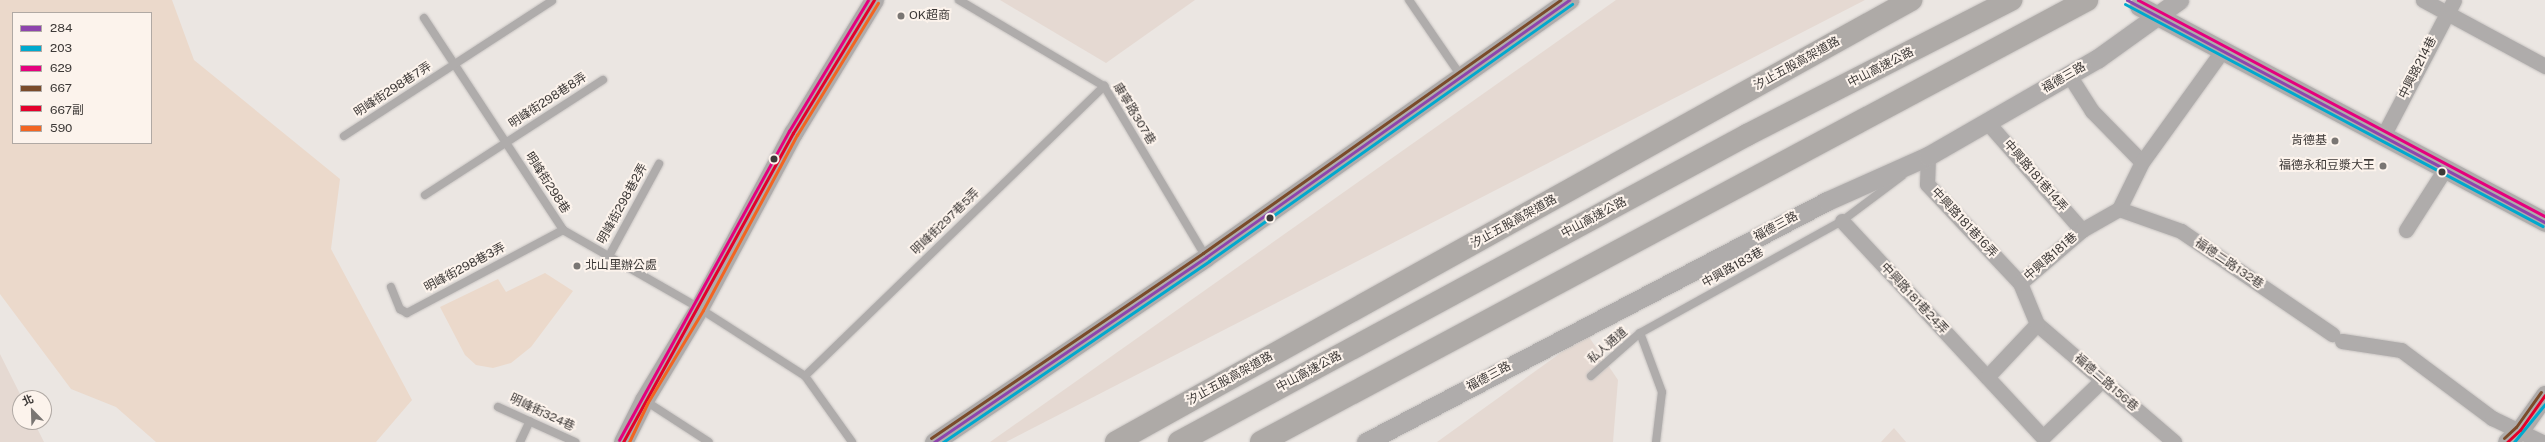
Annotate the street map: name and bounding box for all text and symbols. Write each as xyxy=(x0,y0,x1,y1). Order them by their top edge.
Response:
place label: OK超商 xyxy=(909,9,950,23)
marker: OK超商 xyxy=(896,11,906,21)
legend xyxy=(12,12,152,144)
text: 284 xyxy=(50,21,72,35)
street label: 汐止五股高架道路 xyxy=(1752,34,1842,94)
street label: 中興路214巷 xyxy=(2396,35,2440,101)
text: 203 xyxy=(50,41,72,55)
street label: 中山高速公路 xyxy=(1846,45,1916,91)
street label: 明峰街298巷7弄 xyxy=(352,60,434,120)
street label: 福德三路 xyxy=(2040,60,2088,96)
text: 629 xyxy=(50,61,72,75)
street label: 明峰街298巷8弄 xyxy=(506,70,590,132)
street label: 康寧路307巷 xyxy=(1110,80,1158,148)
text: 667 xyxy=(50,81,72,95)
text: 667副 xyxy=(50,103,84,117)
text: 590 xyxy=(50,121,72,135)
place label: 肯德基 xyxy=(2291,134,2327,148)
marker: 肯德基 xyxy=(2330,136,2340,146)
street label: 中興路181巷14弄 xyxy=(2000,137,2070,215)
street label: 明峰街298巷 xyxy=(522,150,572,216)
unlabelled marker xyxy=(769,154,779,164)
place label: 福德永和豆漿大王 xyxy=(2279,159,2375,173)
street label: 明峰街298巷2弄 xyxy=(595,161,651,247)
marker: 福德永和豆漿大王 xyxy=(2378,161,2388,171)
unlabelled marker xyxy=(2437,167,2447,177)
street label: 中興路181巷16弄 xyxy=(1928,185,2000,261)
street label: 明峰街297巷5弄 xyxy=(909,186,983,258)
street label: 汐止五股高架道路 xyxy=(1469,192,1559,252)
street label: 中山高速公路 xyxy=(1559,195,1629,241)
street label: 福德三路 xyxy=(1751,209,1801,245)
unlabelled marker xyxy=(1265,213,1275,223)
street label: 中興路181巷 xyxy=(2022,230,2080,284)
street label: 福德二路132巷 xyxy=(2192,236,2266,292)
street label: 明峰街298巷3弄 xyxy=(422,241,508,295)
street label: 中興路183巷 xyxy=(1700,245,1766,291)
place label: 北山里辦公處 xyxy=(585,259,657,273)
street label: 中興路181巷24弄 xyxy=(1877,260,1951,338)
marker: 北山里辦公處 xyxy=(572,261,582,271)
street label: 私人通道 xyxy=(1585,325,1631,367)
street label: 汐止五股高架道路 xyxy=(1185,349,1275,409)
street label: 中山高速公路 xyxy=(1274,349,1344,395)
street label: 福德二路156巷 xyxy=(2071,351,2141,415)
street label: 福德三路 xyxy=(1464,359,1514,395)
north arrow xyxy=(12,390,52,430)
text: 北 xyxy=(20,392,35,408)
street label: 明峰街324巷 xyxy=(507,392,577,434)

